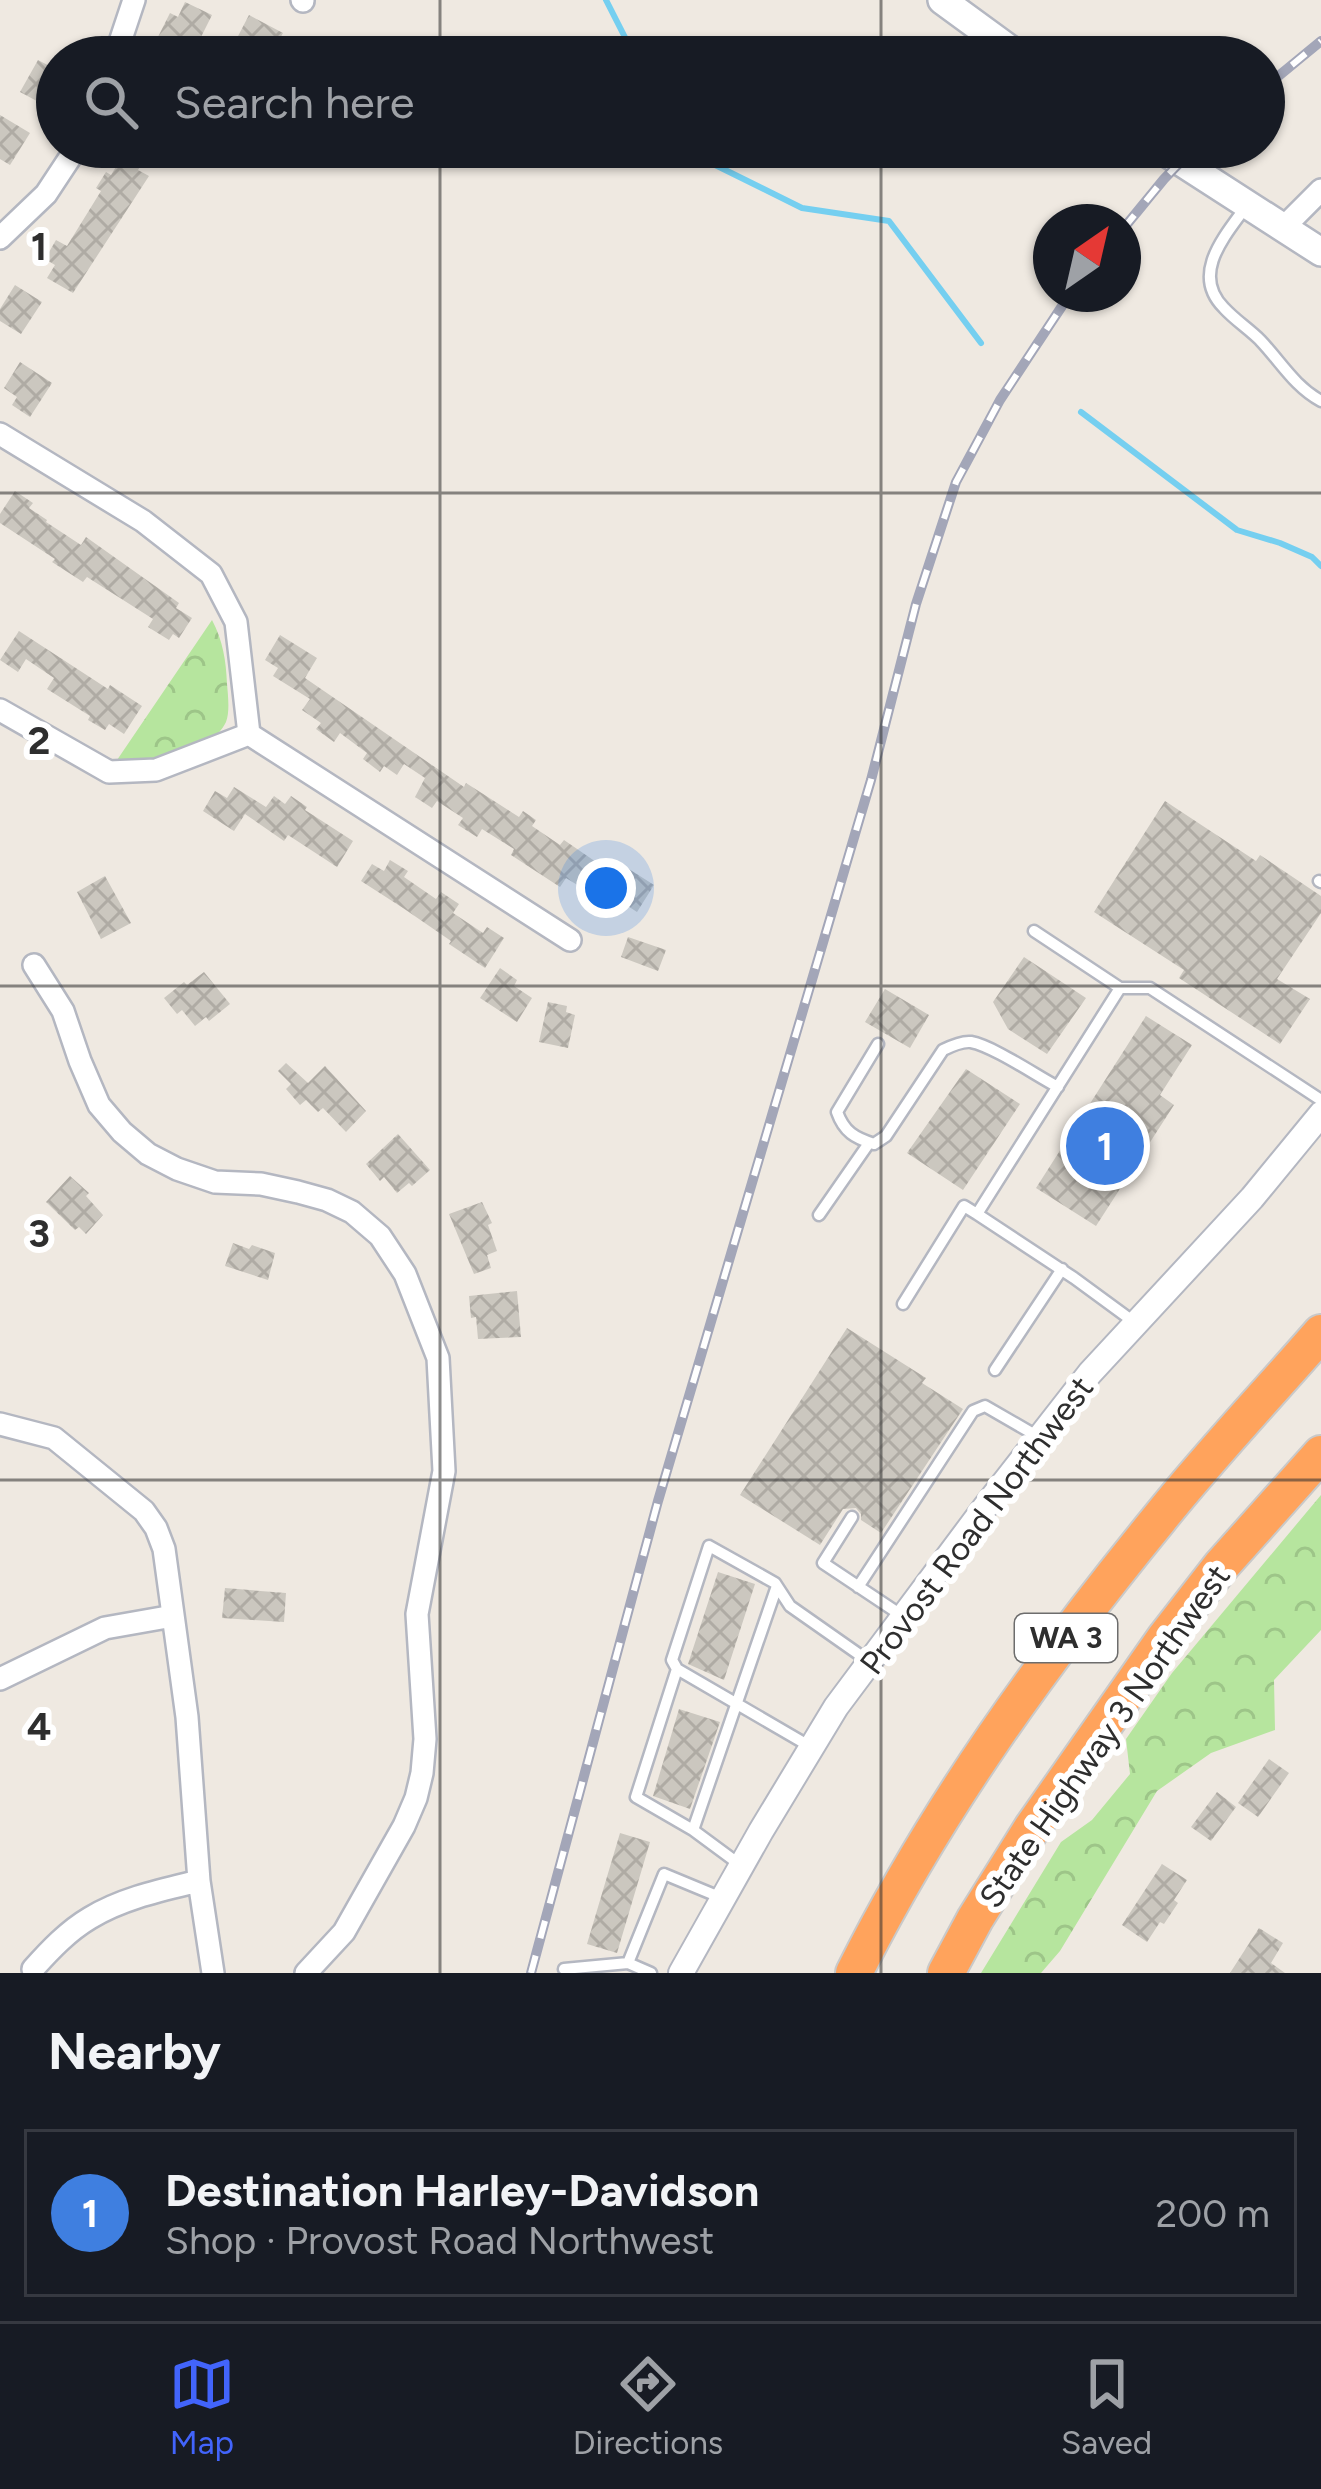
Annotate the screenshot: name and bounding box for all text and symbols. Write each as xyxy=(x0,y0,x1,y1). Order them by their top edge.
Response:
search box xyxy=(36,36,1285,168)
icon: search xyxy=(78,69,144,135)
text: Search here xyxy=(174,75,414,129)
north arrow xyxy=(1033,204,1141,312)
text: 1 xyxy=(31,223,47,270)
text: 2 xyxy=(28,717,50,764)
your location xyxy=(576,858,636,918)
pin: 1 xyxy=(1066,1101,1144,1191)
text: 3 xyxy=(28,1210,50,1257)
street label: Provost Road Northwest xyxy=(852,1369,1101,1682)
street label: State Highway 3 Northwest xyxy=(971,1557,1238,1915)
road number: WA 3 xyxy=(1015,1614,1117,1662)
text: 4 xyxy=(27,1703,51,1750)
text: Nearby xyxy=(48,2021,221,2082)
text: Destination Harley-Davidson xyxy=(165,2163,759,2217)
text: 1 xyxy=(82,2190,98,2237)
text: 200 m xyxy=(1155,2190,1270,2237)
text: Shop · Provost Road Northwest xyxy=(165,2217,714,2264)
tab: Map xyxy=(169,2351,235,2462)
tab: Directions xyxy=(573,2351,723,2462)
tab: Saved xyxy=(1061,2351,1152,2462)

